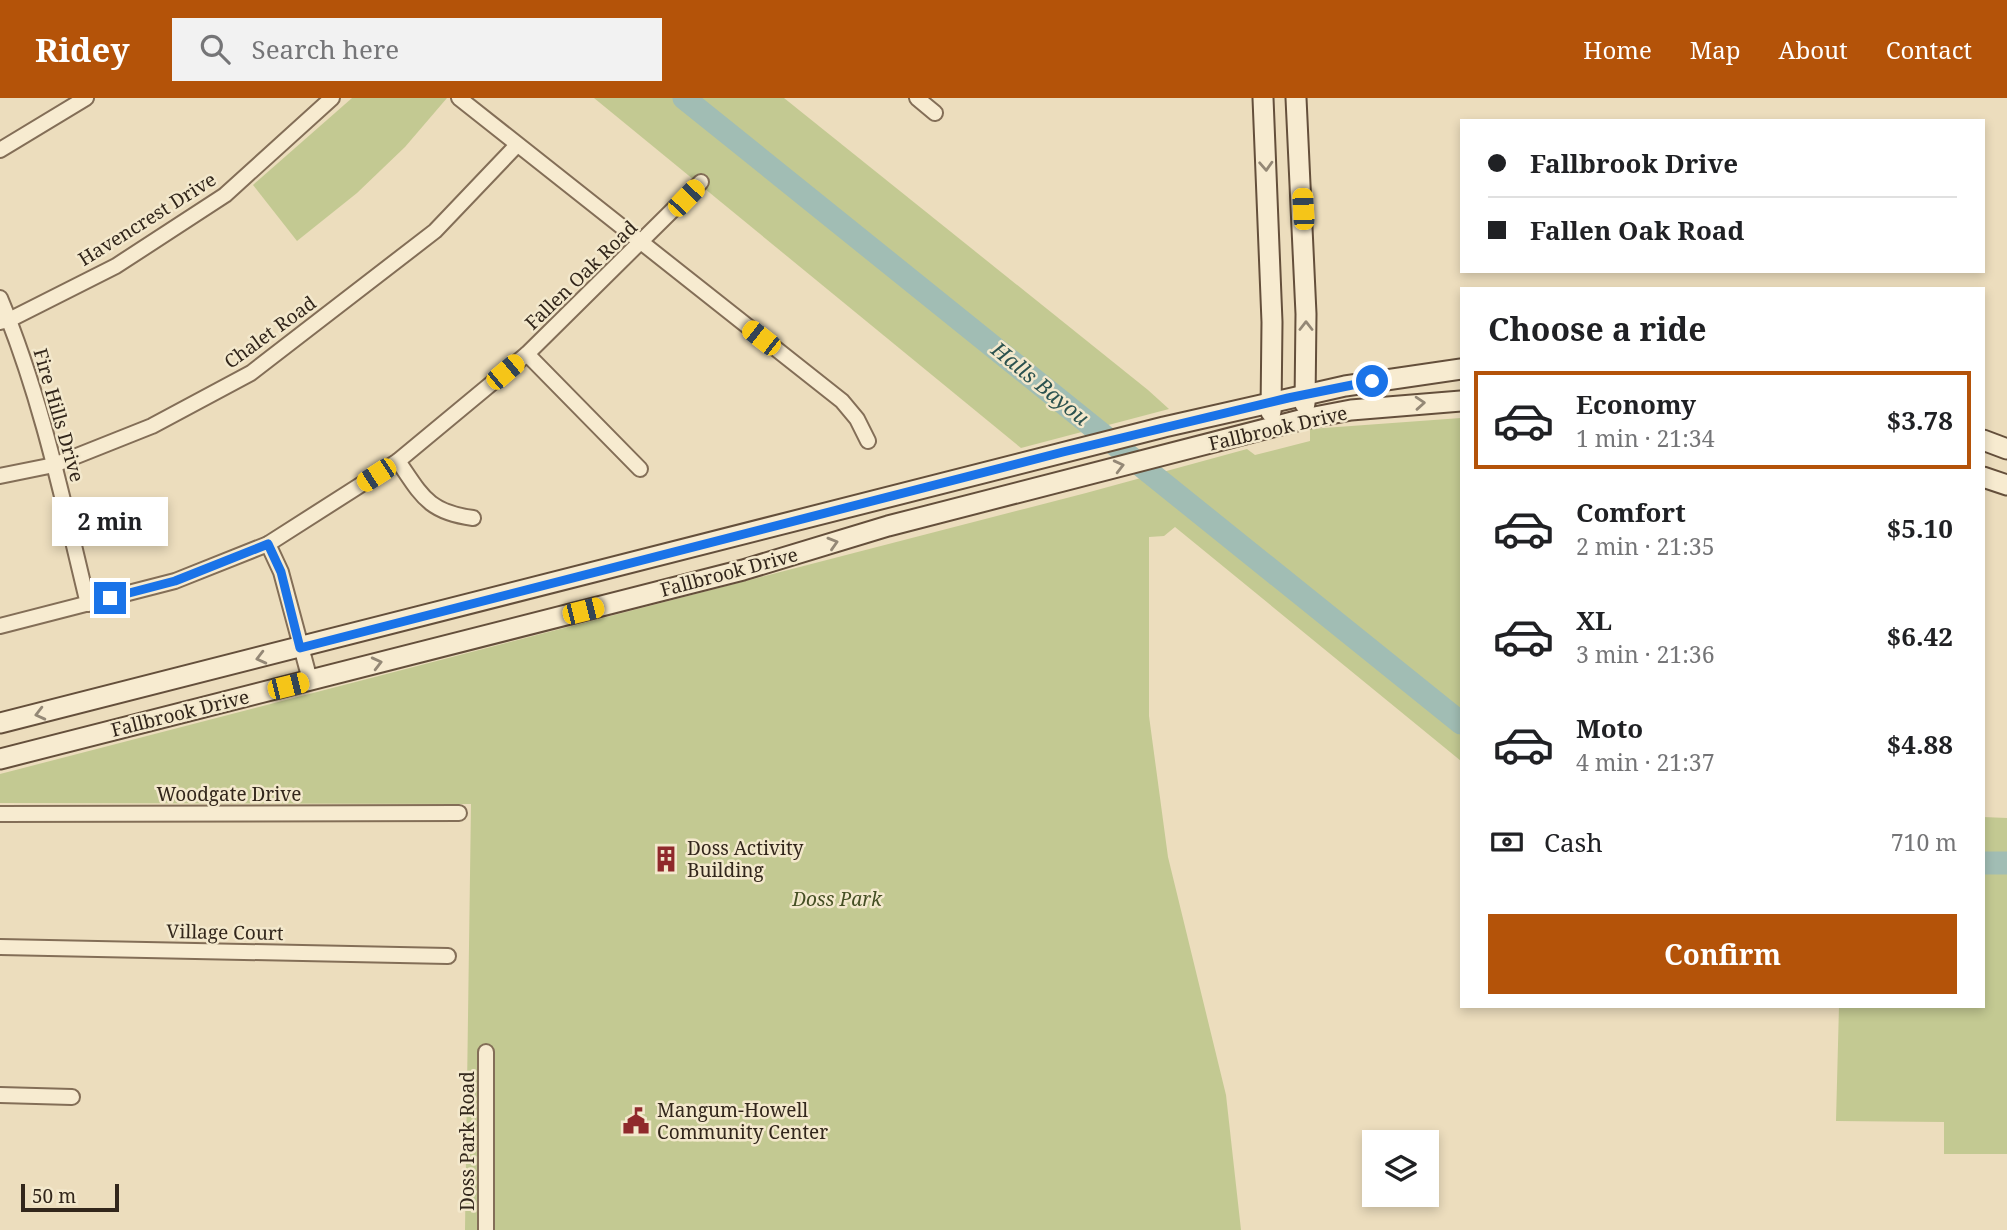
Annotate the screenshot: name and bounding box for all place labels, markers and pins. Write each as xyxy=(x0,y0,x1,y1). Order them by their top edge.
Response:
place label: Doss Activity Building xyxy=(687,835,804,883)
building icon: Doss Activity Building xyxy=(651,844,681,874)
place label: Mangum-Howell Community Center xyxy=(657,1097,828,1145)
public building icon: Mangum-Howell Community Center xyxy=(621,1106,651,1136)

